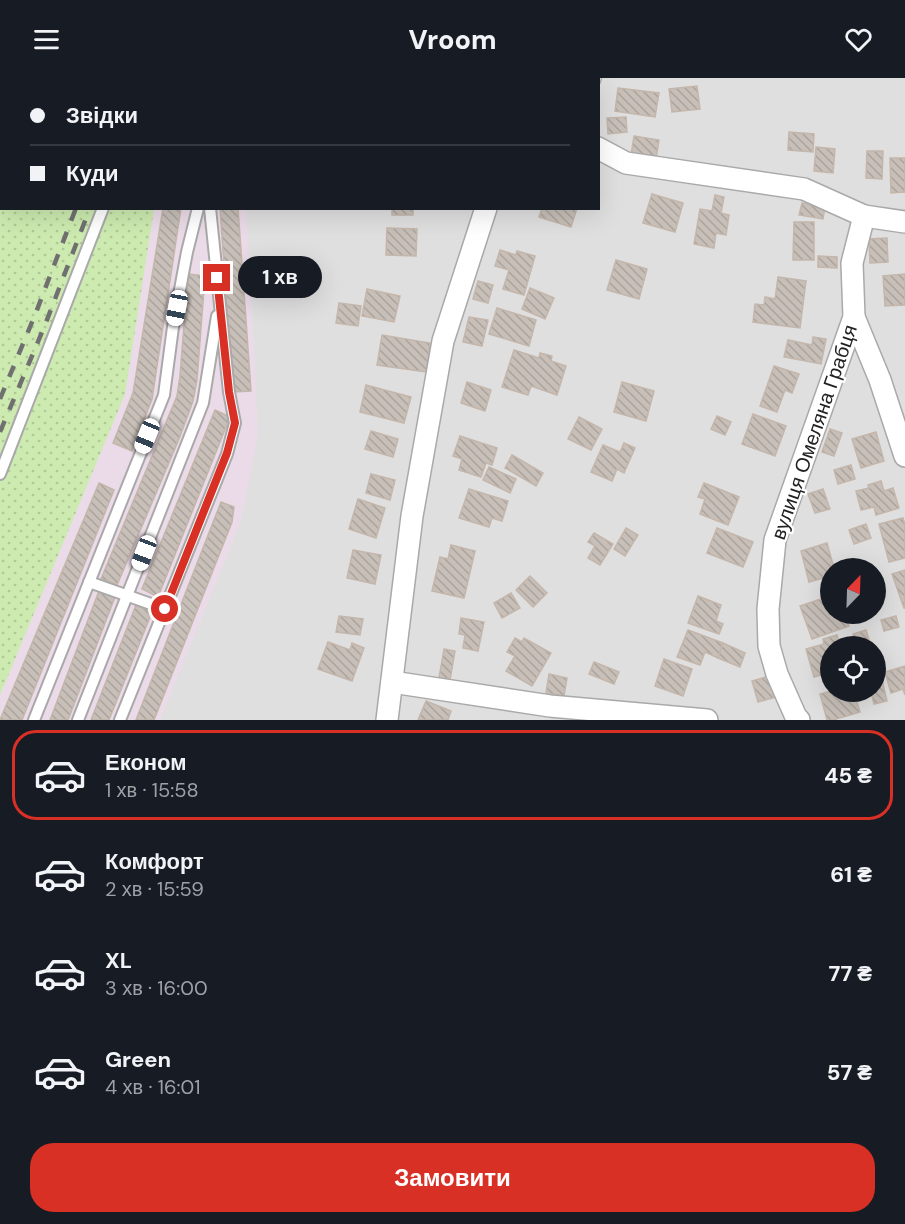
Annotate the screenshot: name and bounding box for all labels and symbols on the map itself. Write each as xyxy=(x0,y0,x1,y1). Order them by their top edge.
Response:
callout: 1 хв xyxy=(238,257,322,299)
route end xyxy=(203,264,230,291)
car xyxy=(165,289,189,327)
street label: вулиця Омеляна Грабця xyxy=(765,321,863,543)
car xyxy=(132,416,162,456)
car xyxy=(129,533,159,573)
north arrow xyxy=(820,558,886,624)
route start xyxy=(151,595,178,622)

